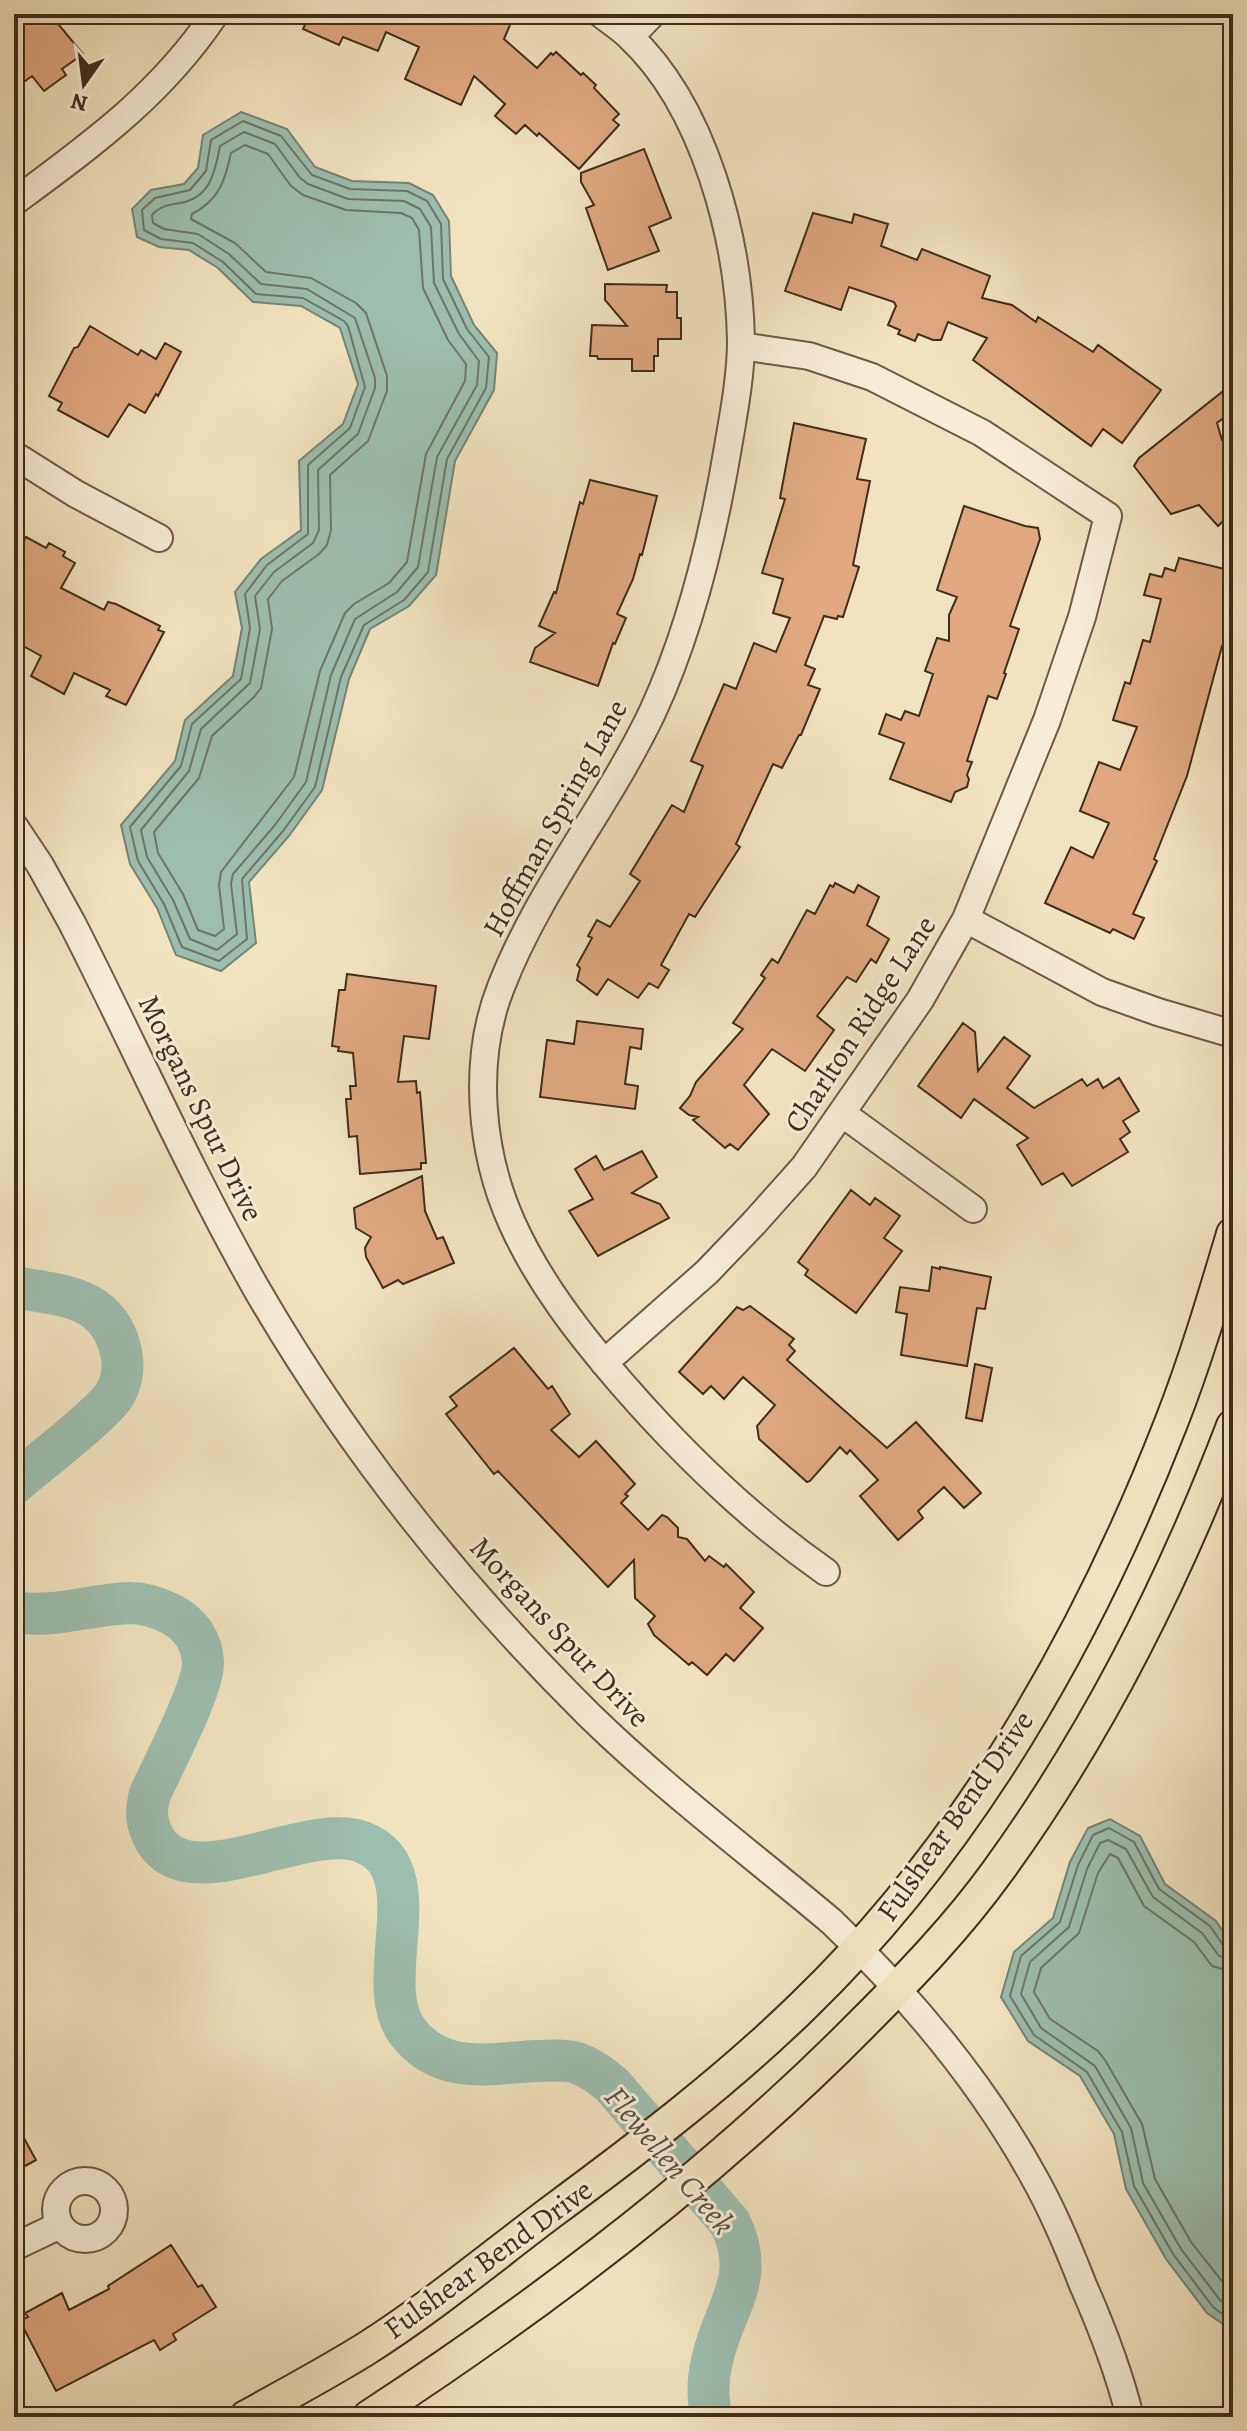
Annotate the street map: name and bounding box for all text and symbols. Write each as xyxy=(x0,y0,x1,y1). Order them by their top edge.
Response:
north arrow xyxy=(44,44,124,124)
text: N xyxy=(68,86,91,119)
street label: Hoffman Spring Lane xyxy=(473,692,637,944)
street label: Charlton Ridge Lane xyxy=(775,908,945,1140)
street label: Morgans Spur Drive xyxy=(129,988,273,1228)
street label: Morgans Spur Drive xyxy=(461,1528,659,1736)
street label: Fulshear Bend Drive xyxy=(867,1703,1043,1929)
water label: Flewellen Creek xyxy=(595,2076,745,2244)
street label: Fulshear Bend Drive xyxy=(376,2170,600,2348)

